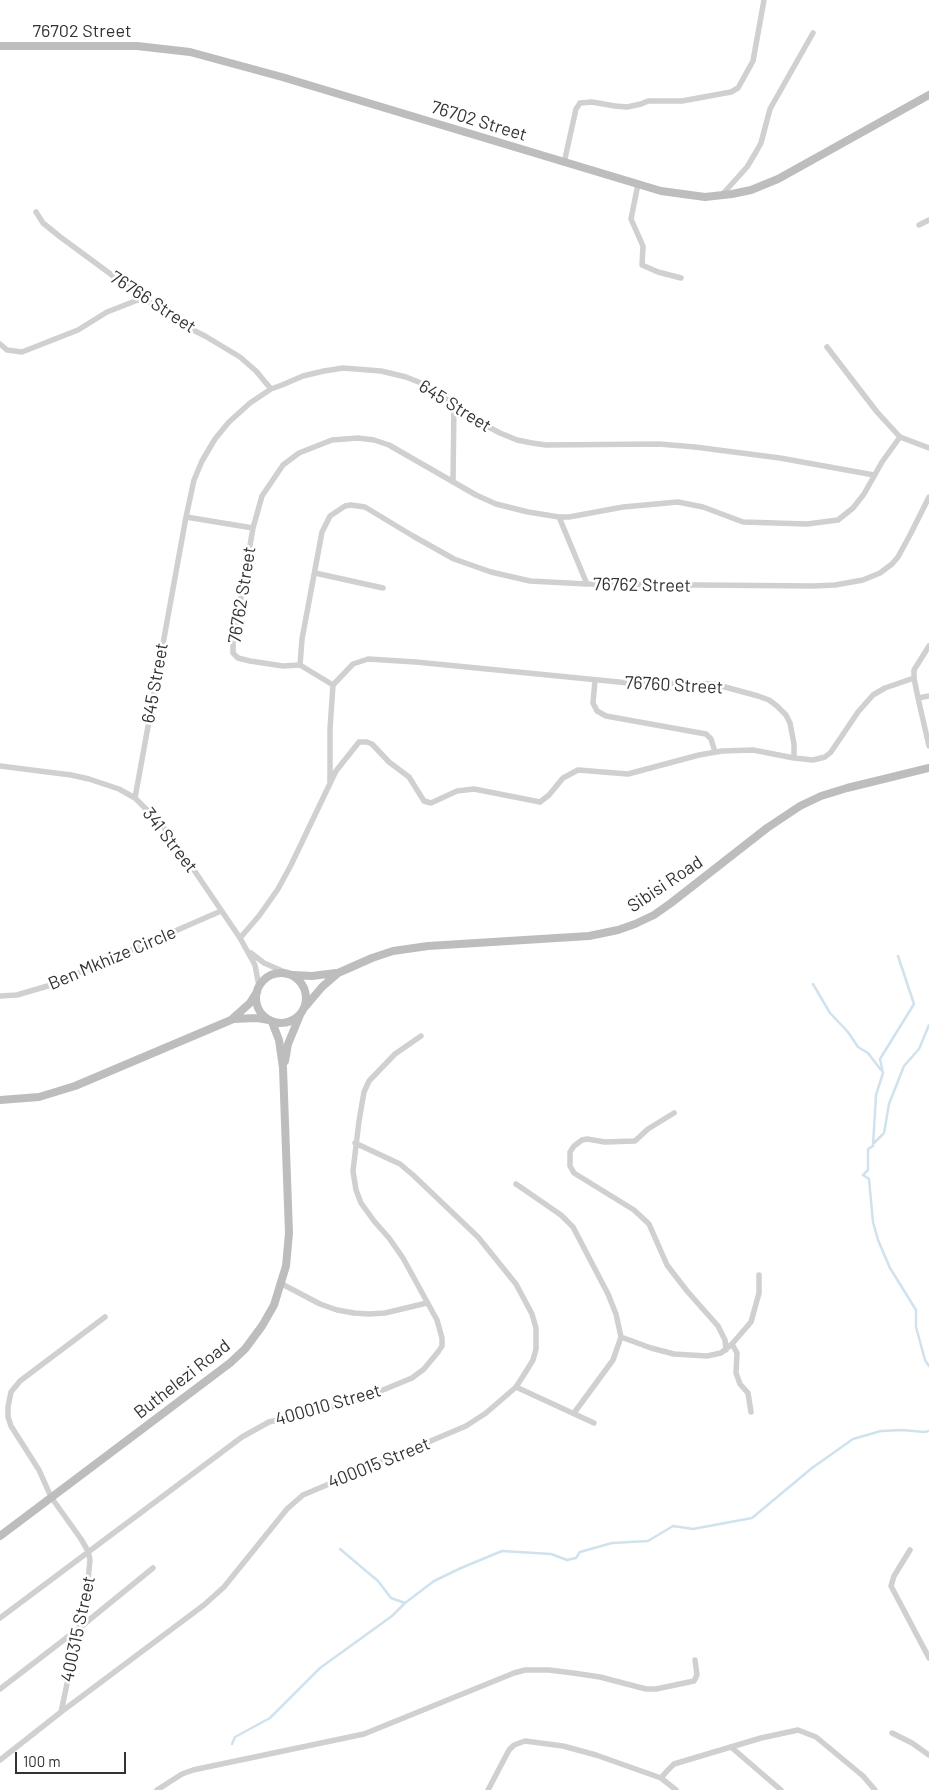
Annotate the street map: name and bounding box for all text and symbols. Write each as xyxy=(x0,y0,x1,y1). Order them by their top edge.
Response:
street label: 76702 Street xyxy=(33,20,131,42)
street label: 76702 Street xyxy=(429,96,529,146)
street label: 76766 Street xyxy=(106,266,200,338)
street label: 645 Street xyxy=(415,375,495,437)
street label: 76762 Street xyxy=(224,545,260,645)
street label: 76762 Street xyxy=(593,573,691,597)
street label: 645 Street xyxy=(137,641,173,725)
street label: 76760 Street xyxy=(624,672,724,698)
street label: 341 Street xyxy=(138,803,202,877)
street label: Sibisi Road xyxy=(623,851,707,917)
street label: Ben Mkhize Circle xyxy=(45,921,179,995)
street label: Buthelezi Road xyxy=(130,1335,234,1423)
street label: 400010 Street xyxy=(273,1380,383,1430)
street label: 400015 Street xyxy=(325,1433,433,1493)
street label: 400315 Street xyxy=(56,1574,100,1684)
scale bar xyxy=(18,1742,129,1774)
text: 100 m xyxy=(23,1752,61,1770)

